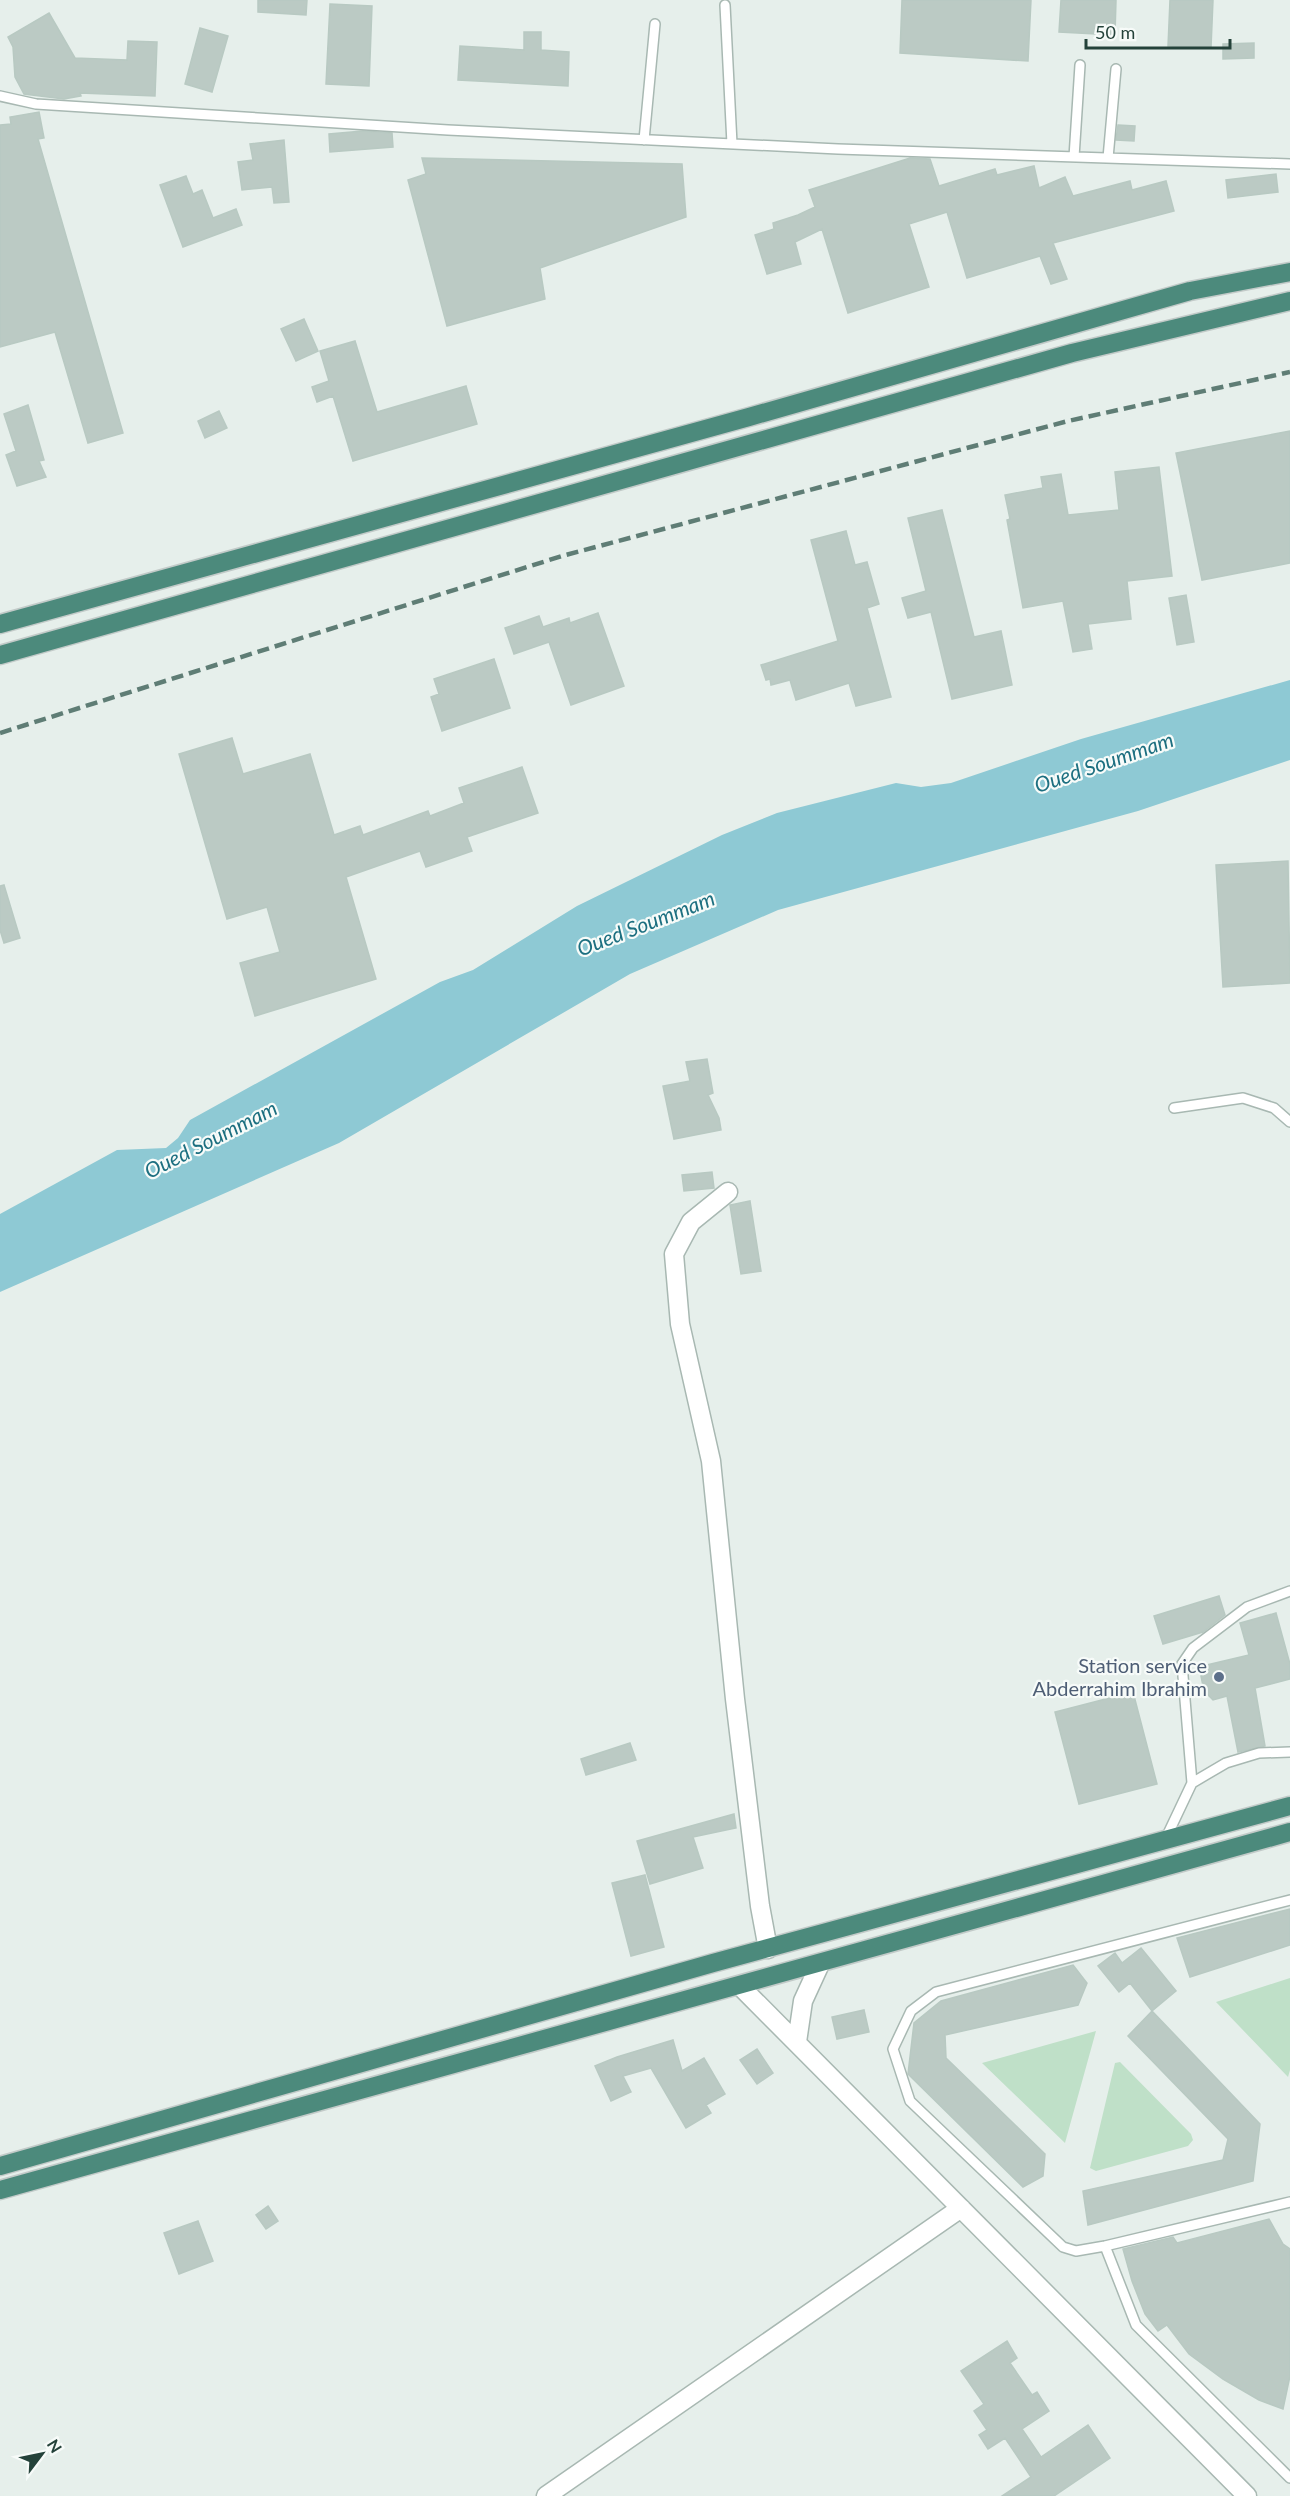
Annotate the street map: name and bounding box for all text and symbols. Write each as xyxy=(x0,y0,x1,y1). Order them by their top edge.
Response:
scale bar xyxy=(1086,12,1230,50)
text: 50 m xyxy=(1095,21,1135,43)
water label: Oued Soummam xyxy=(1031,726,1176,797)
water label: Oued Soummam xyxy=(573,885,718,960)
water label: Oued Soummam xyxy=(140,1094,281,1183)
place label: Station service Abderrahim Ibrahim xyxy=(1033,1653,1207,1700)
marker: Station service Abderrahim Ibrahim xyxy=(1212,1670,1226,1684)
north arrow xyxy=(12,2424,72,2484)
text: N xyxy=(44,2436,66,2456)

